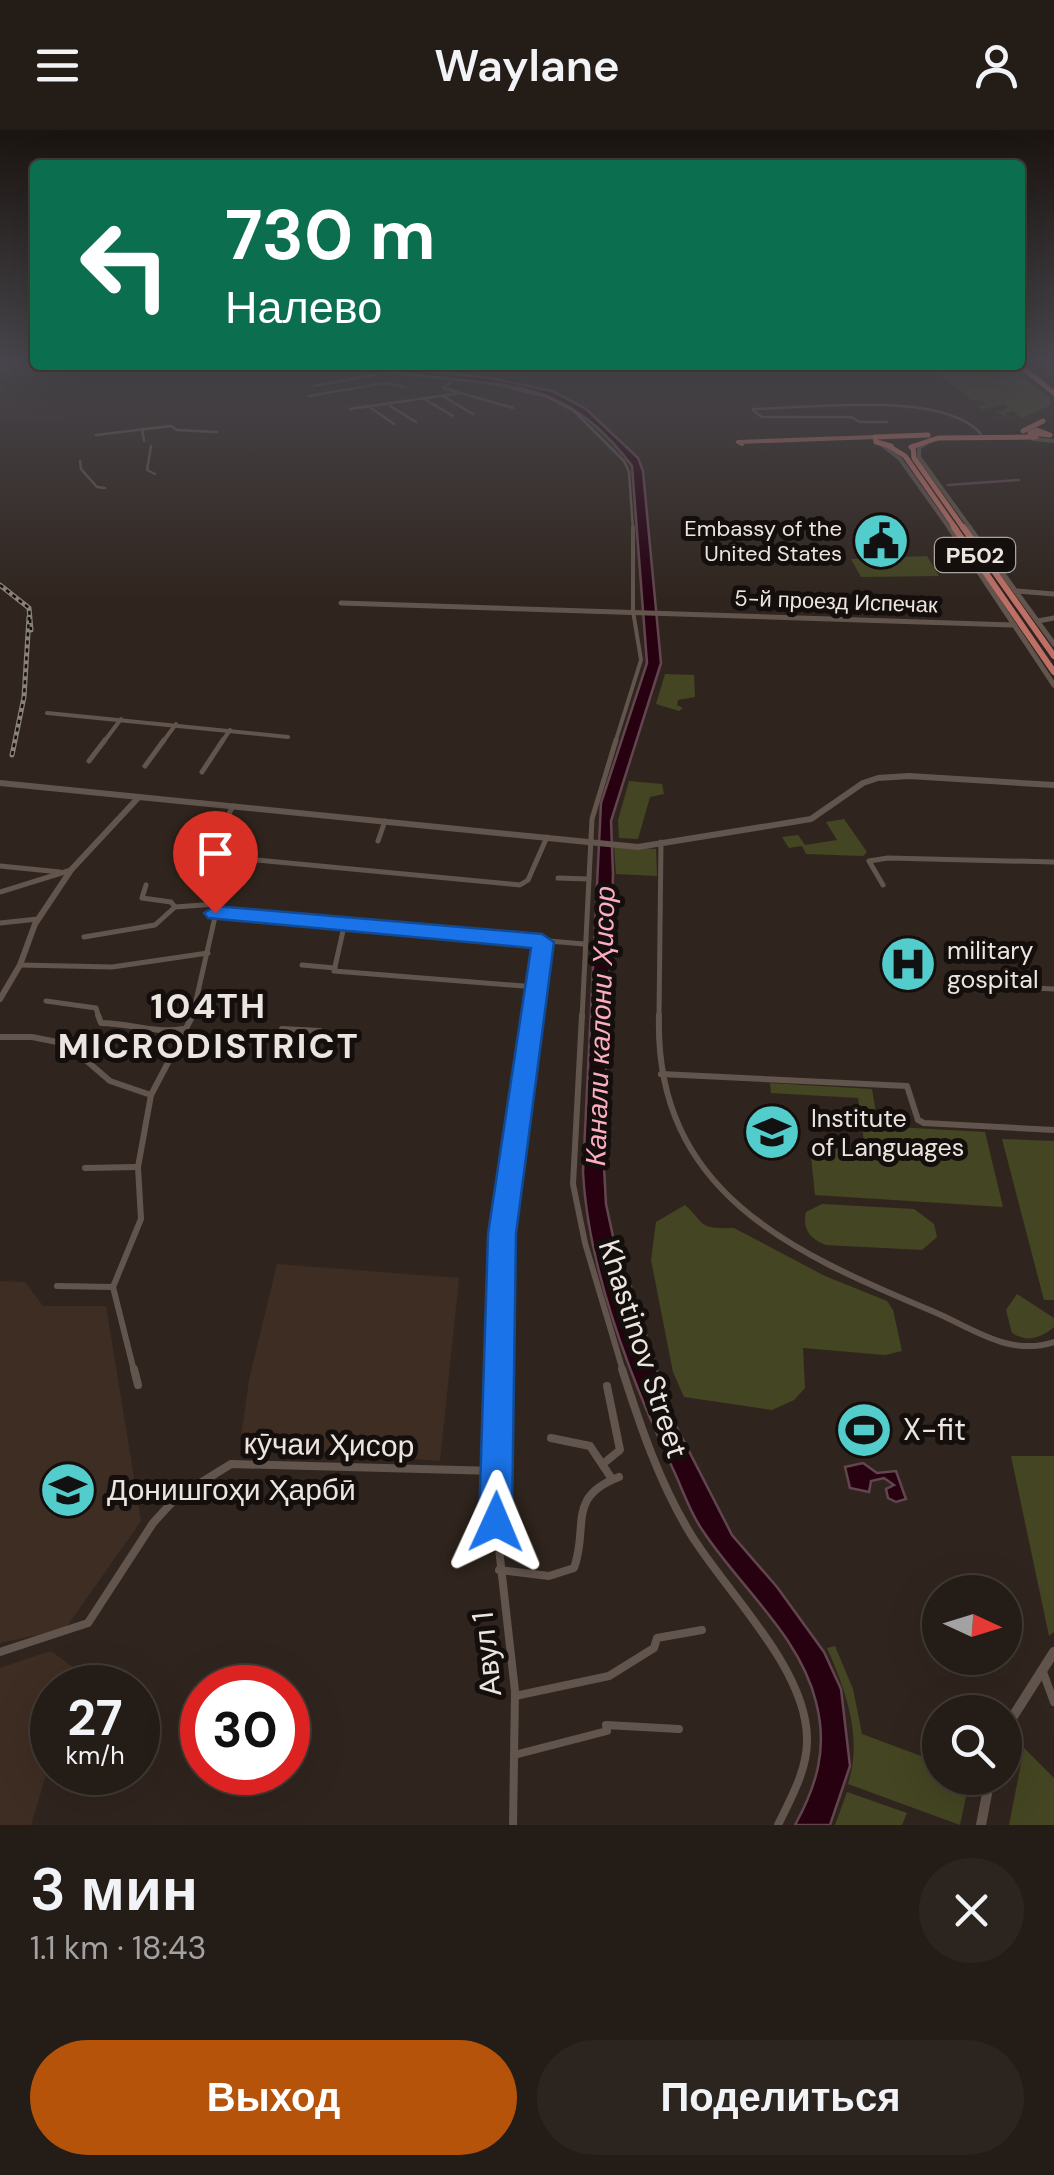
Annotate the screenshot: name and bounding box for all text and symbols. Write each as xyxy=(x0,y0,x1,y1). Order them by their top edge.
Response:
text: Waylane xyxy=(434,36,620,95)
icon: menu xyxy=(30,38,85,93)
icon: person xyxy=(969,38,1024,93)
text: 730 m xyxy=(225,190,436,281)
icon: left xyxy=(60,200,190,330)
text: Налево xyxy=(225,278,382,337)
public building icon: Embassy of the United States xyxy=(851,511,911,571)
place label: Embassy of the United States xyxy=(684,514,842,568)
road number: РБ02 xyxy=(935,538,1015,572)
street label: 5-й проезд Испечак xyxy=(734,583,939,620)
pin xyxy=(173,811,258,914)
icon: arrive xyxy=(188,826,243,881)
water label: Канали калони Ҳисор xyxy=(577,885,624,1167)
hospital icon: military gospital xyxy=(878,934,938,994)
place label: military gospital xyxy=(947,934,1038,996)
district label: 104TH MICRODISTRICT xyxy=(58,983,360,1069)
school or university icon: Institute of Languages xyxy=(742,1102,802,1162)
place label: Institute of Languages xyxy=(811,1102,964,1164)
street label: Khastinov Street xyxy=(590,1235,697,1463)
sports icon: X-fit xyxy=(834,1400,894,1460)
place label: X-fit xyxy=(903,1410,966,1449)
street label: кӯчаи Ҳисор xyxy=(243,1424,415,1465)
school or university icon: Донишгоҳи Ҳарбӣ xyxy=(38,1460,98,1520)
place label: Донишгоҳи Ҳарбӣ xyxy=(107,1470,356,1509)
position arrow xyxy=(444,1470,548,1574)
north arrow xyxy=(922,1575,1022,1675)
map controls xyxy=(922,1575,1022,1795)
street label: Авул 1 xyxy=(463,1610,510,1698)
speed limit sign: 30 xyxy=(180,1665,310,1795)
text: 27 xyxy=(67,1685,123,1751)
button: search xyxy=(922,1695,1022,1795)
text: km/h xyxy=(65,1739,125,1772)
text: 3 мин xyxy=(30,1850,198,1929)
button: close xyxy=(919,1858,1024,1963)
text: 1.1 km · 18:43 xyxy=(30,1927,206,1969)
button: Выход xyxy=(30,2040,517,2155)
button: Поделиться xyxy=(537,2040,1024,2155)

